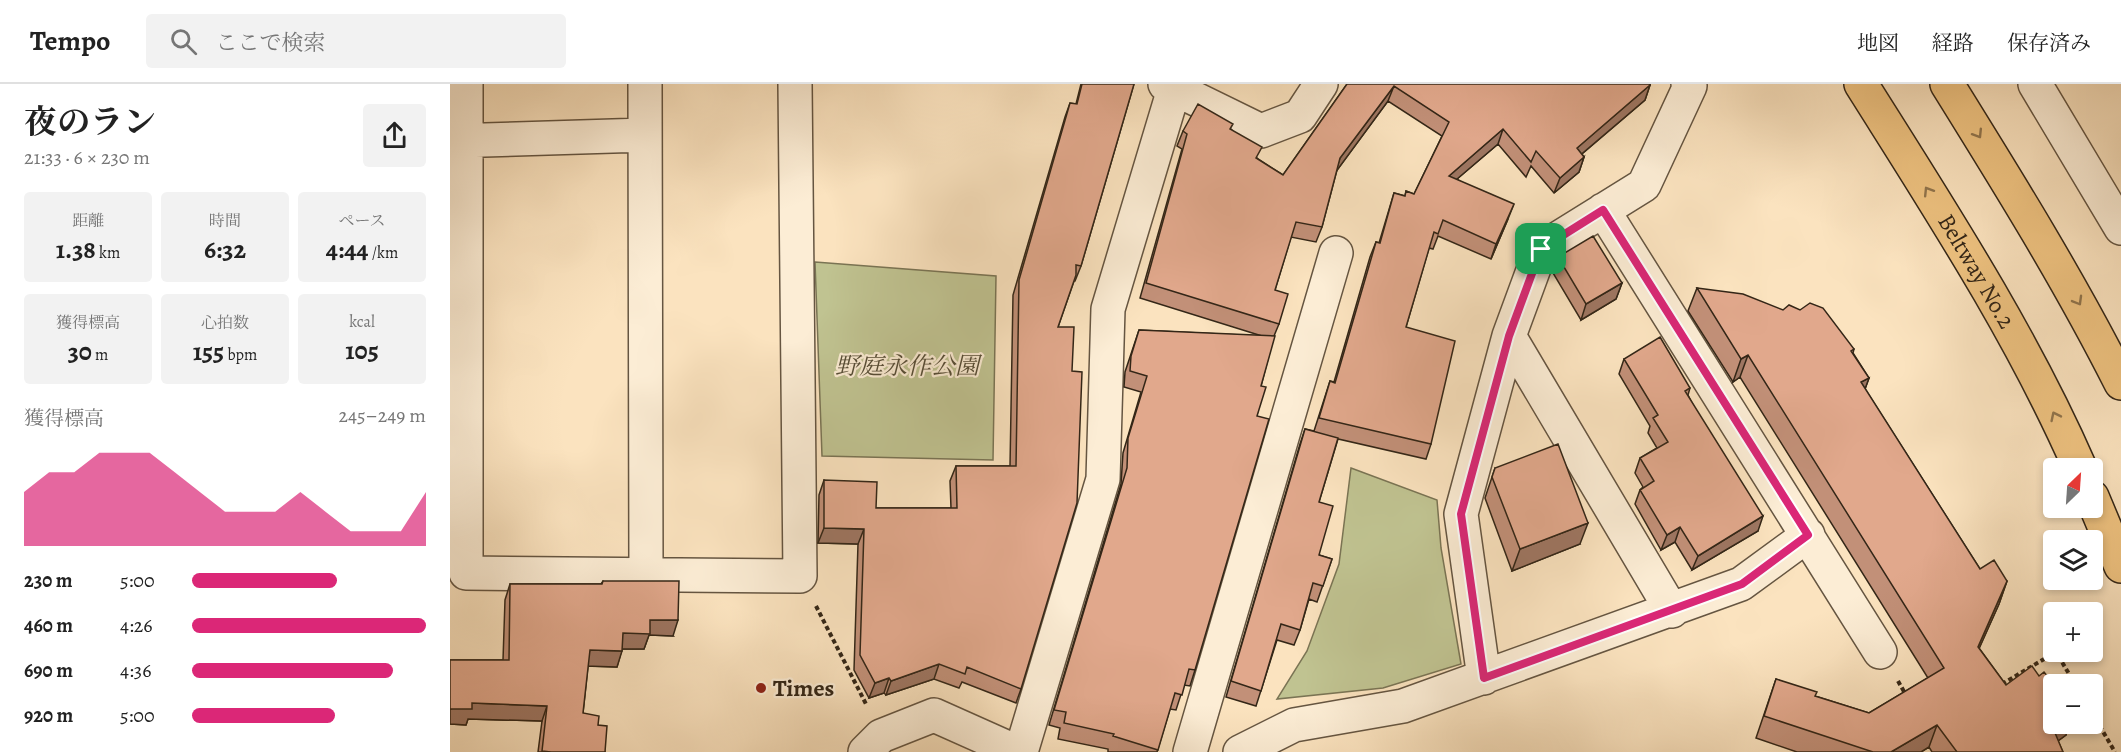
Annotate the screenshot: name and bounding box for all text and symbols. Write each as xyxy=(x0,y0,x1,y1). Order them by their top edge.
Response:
search box xyxy=(146,14,566,68)
text: Tempo xyxy=(30,22,110,60)
icon: search xyxy=(167,25,200,58)
text: ここで検索 xyxy=(215,28,325,58)
text: 地図 xyxy=(1857,29,1899,57)
text: 経路 xyxy=(1932,29,1974,57)
text: 保存済み xyxy=(2007,29,2091,57)
text: 夜のラン xyxy=(24,99,156,144)
button: share xyxy=(363,104,426,167)
one-way arrow xyxy=(1971,127,1982,138)
text: 21:33 · 6 × 230 m xyxy=(24,144,150,171)
one-way arrow xyxy=(1923,187,1935,197)
street label: Beltway No.2 xyxy=(1930,208,2023,334)
text: 距離 xyxy=(72,210,104,232)
text: 時間 xyxy=(209,210,241,232)
text: ペース xyxy=(338,210,386,232)
pin xyxy=(1515,223,1566,274)
text: 1.38 xyxy=(56,232,96,267)
text: 6:32 xyxy=(204,232,246,267)
text: 4:44 xyxy=(326,232,369,267)
icon: arrive xyxy=(1524,232,1557,265)
text: km xyxy=(96,242,120,264)
text: /km xyxy=(369,242,398,264)
one-way arrow xyxy=(2071,295,2082,305)
text: kcal xyxy=(349,311,375,333)
text: 獲得標高 xyxy=(56,312,120,334)
text: 心拍数 xyxy=(201,312,249,334)
text: 105 xyxy=(345,333,379,368)
text: 30 xyxy=(68,334,92,369)
text: 155 xyxy=(193,334,224,369)
text: m xyxy=(92,344,108,366)
text: bpm xyxy=(224,344,257,366)
park label: 野庭永作公園 xyxy=(835,350,983,382)
text: 245–249 m xyxy=(338,402,426,429)
text: 獲得標高 xyxy=(24,405,104,432)
one-way arrow xyxy=(2050,411,2062,422)
north arrow xyxy=(2043,458,2103,518)
map controls xyxy=(2043,458,2103,734)
button: layers xyxy=(2043,530,2103,590)
text: 230 m xyxy=(24,567,73,594)
text: 5:00 xyxy=(120,567,155,594)
button: + xyxy=(2043,602,2103,662)
text: 460 m xyxy=(24,612,73,639)
text: 4:26 xyxy=(120,612,153,639)
text: 690 m xyxy=(24,657,73,684)
text: 4:36 xyxy=(120,657,151,684)
place label: Times xyxy=(773,672,834,704)
button: − xyxy=(2043,674,2103,734)
marker: Times xyxy=(754,681,768,695)
text: 920 m xyxy=(24,702,73,729)
text: 5:00 xyxy=(120,702,155,729)

